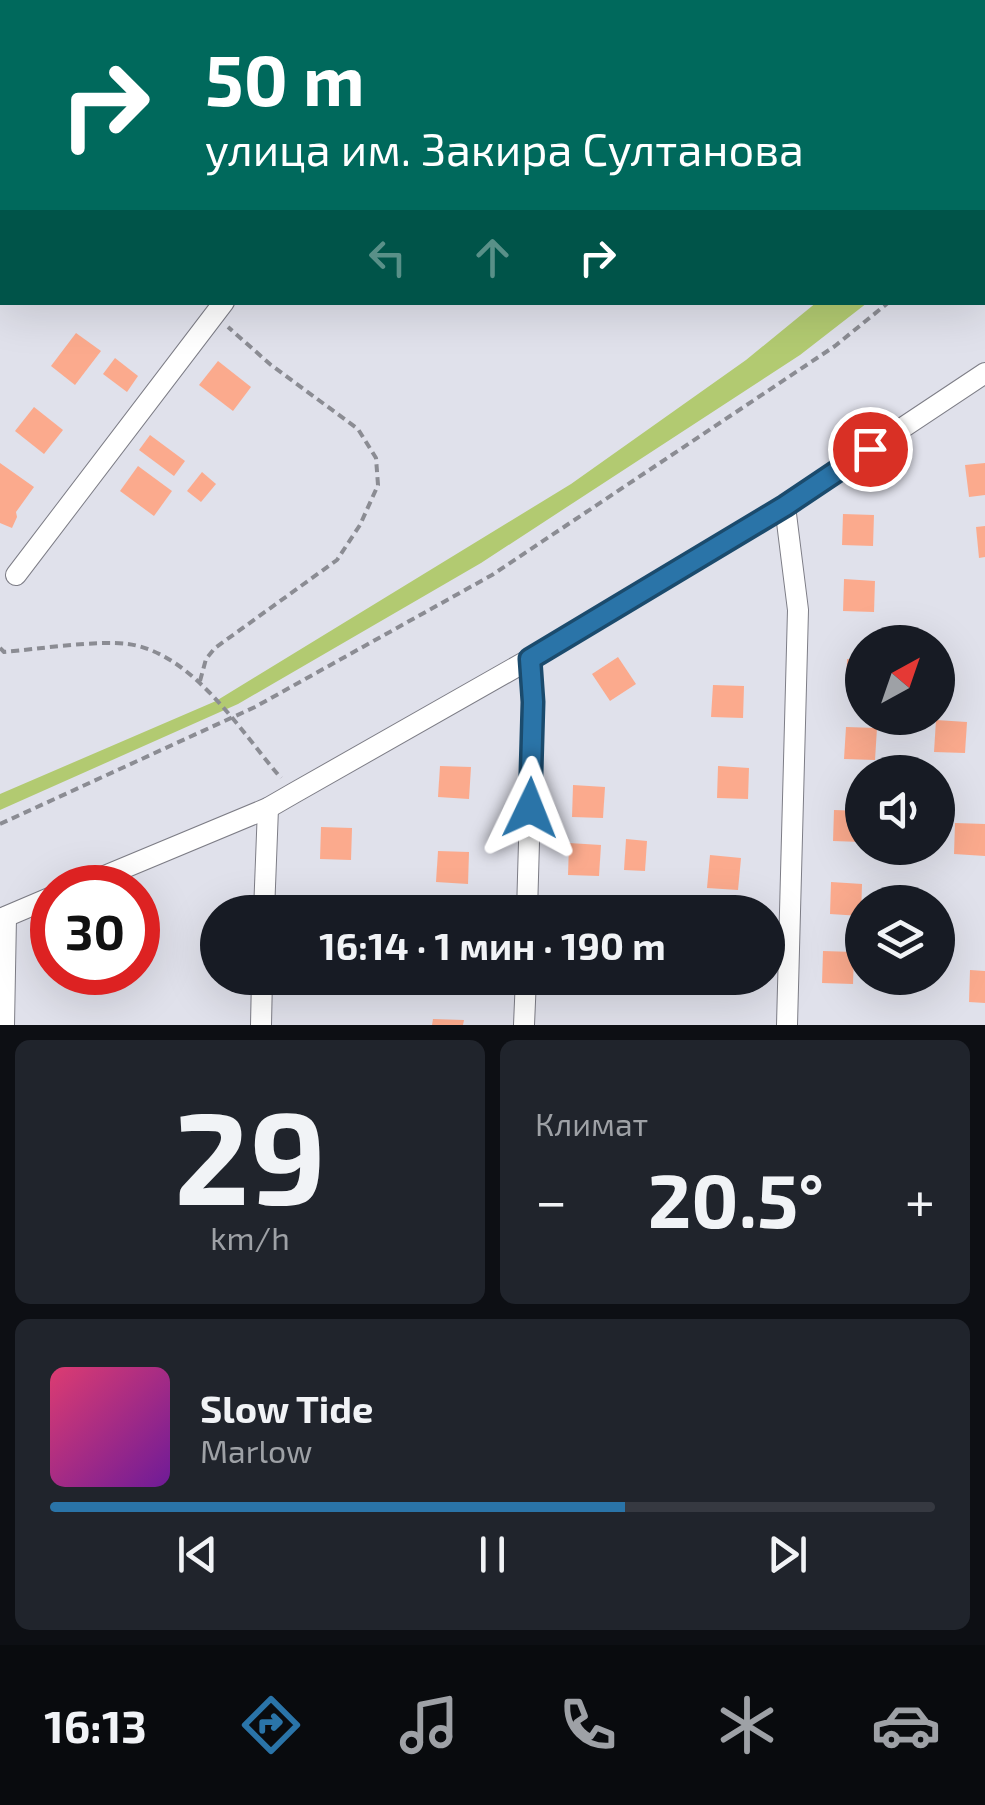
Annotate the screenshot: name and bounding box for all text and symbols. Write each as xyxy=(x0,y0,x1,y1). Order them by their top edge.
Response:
text: 50 m xyxy=(205,36,365,120)
icon: right xyxy=(40,40,170,170)
text: улица им. Закира Султанова xyxy=(205,121,804,175)
icon: left xyxy=(360,230,415,285)
icon: ahead xyxy=(465,230,520,285)
icon: right xyxy=(570,230,625,285)
pin xyxy=(828,407,913,492)
icon: arrive xyxy=(843,422,898,477)
north arrow xyxy=(845,625,955,735)
map controls xyxy=(845,625,955,995)
button: sound xyxy=(845,755,955,865)
position arrow xyxy=(478,756,582,860)
speed limit sign: 30 xyxy=(30,865,160,995)
button: layers xyxy=(845,885,955,995)
text: 16:14 · 1 мин · 190 m xyxy=(319,922,666,968)
text: 29 xyxy=(174,1075,326,1231)
text: Климат xyxy=(535,1104,648,1142)
text: 20.5° xyxy=(648,1153,824,1243)
text: − xyxy=(535,1166,567,1232)
text: + xyxy=(905,1166,935,1232)
text: km/h xyxy=(210,1218,290,1256)
text: Slow Tide xyxy=(200,1385,373,1431)
text: Marlow xyxy=(200,1431,312,1469)
icon: previous xyxy=(170,1527,225,1582)
icon: pause xyxy=(465,1527,520,1582)
icon: next xyxy=(760,1527,815,1582)
icon: directions xyxy=(236,1690,306,1760)
icon: music xyxy=(394,1690,464,1760)
icon: phone xyxy=(553,1690,623,1760)
icon: climate xyxy=(712,1690,782,1760)
icon: car xyxy=(871,1690,941,1760)
text: 16:13 xyxy=(44,1698,147,1752)

